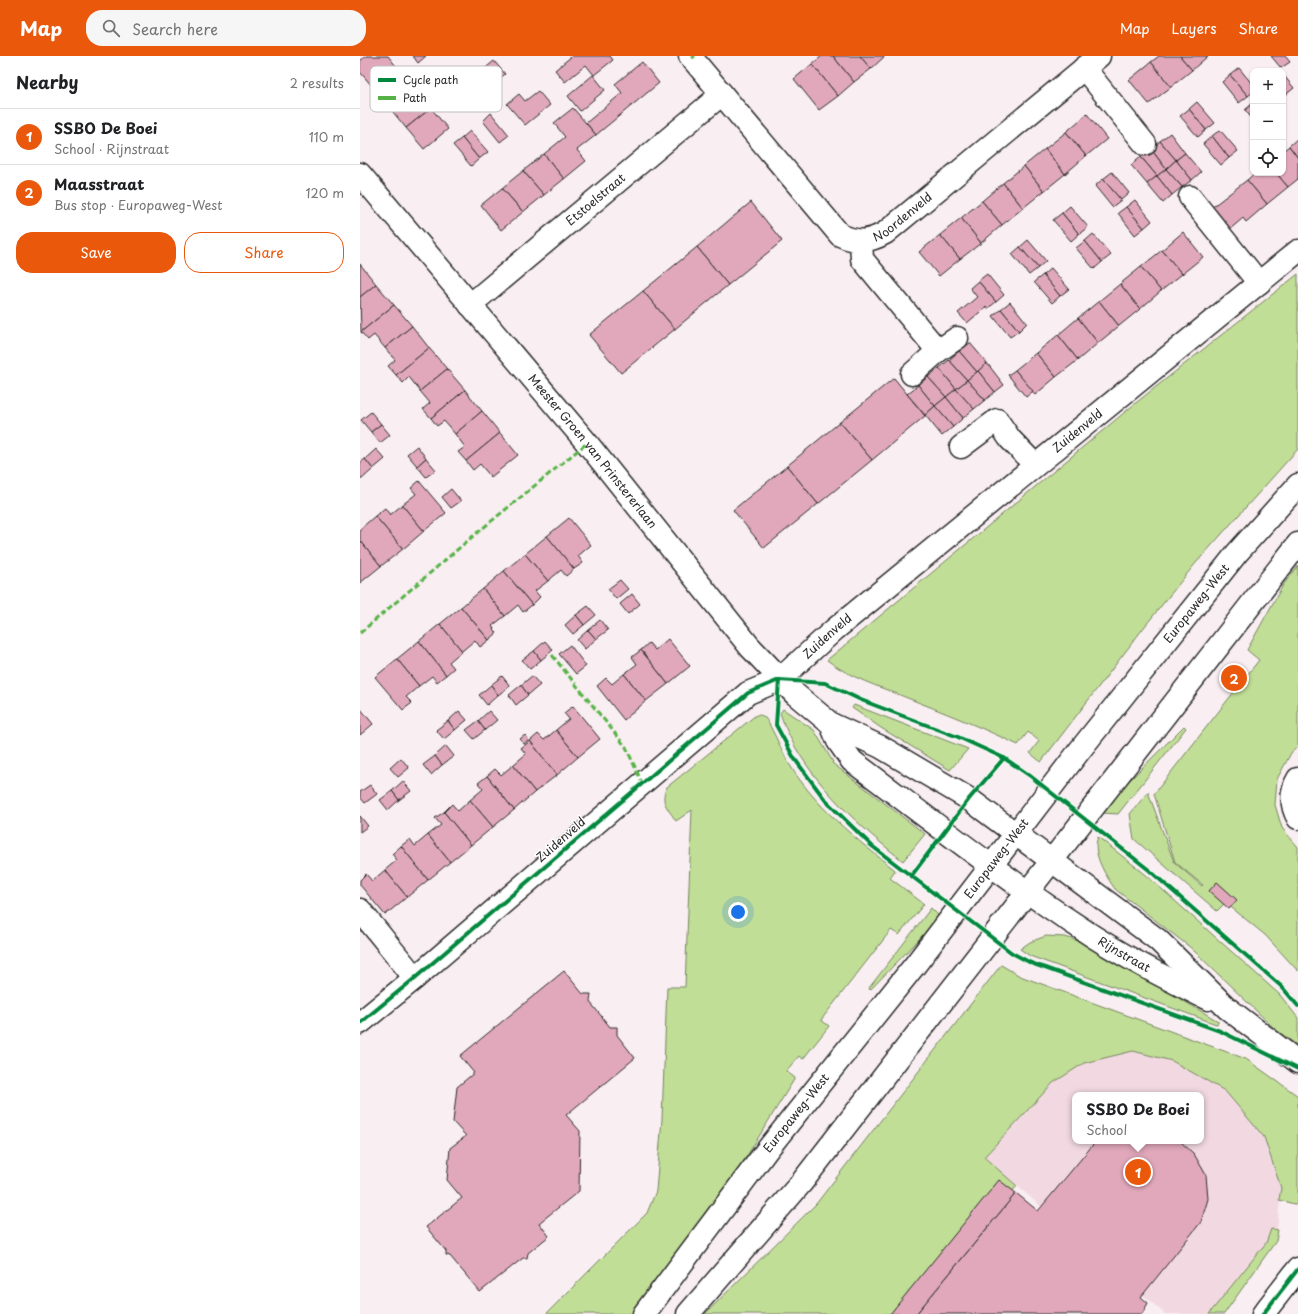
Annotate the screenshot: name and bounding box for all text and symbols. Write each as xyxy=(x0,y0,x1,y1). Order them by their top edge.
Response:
search box xyxy=(86,10,366,46)
text: Map xyxy=(20,14,62,42)
icon: search xyxy=(100,17,122,39)
text: Search here xyxy=(132,17,218,40)
text: Map xyxy=(1120,18,1150,39)
text: Layers xyxy=(1172,18,1217,39)
text: Share xyxy=(1239,18,1278,39)
legend xyxy=(370,66,502,112)
map controls xyxy=(1250,68,1286,176)
button: + xyxy=(1250,68,1286,104)
text: Nearby xyxy=(16,69,78,95)
text: Cycle path xyxy=(403,71,458,88)
text: 2 results xyxy=(290,73,344,92)
text: Path xyxy=(403,89,427,106)
button: − xyxy=(1250,104,1286,140)
text: SSBO De Boei xyxy=(54,116,157,139)
text: 1 xyxy=(26,127,32,146)
text: 110 m xyxy=(309,127,344,146)
text: School · Rijnstraat xyxy=(54,139,169,158)
button: locate xyxy=(1250,140,1286,176)
street label: Etstoelstraat xyxy=(561,169,629,229)
text: Maasstraat xyxy=(54,172,144,195)
text: 2 xyxy=(24,183,34,202)
text: 120 m xyxy=(305,183,344,202)
street label: Noordenveld xyxy=(870,188,936,246)
text: Bus stop · Europaweg-West xyxy=(54,195,222,214)
button: Save xyxy=(16,232,176,273)
button: Share xyxy=(184,232,344,273)
street label: Meester Groen van Prinstererlaan xyxy=(525,370,662,532)
street label: Zuidenveld xyxy=(1048,404,1106,456)
street label: Europaweg-West xyxy=(1159,559,1233,647)
street label: Zuidenveld xyxy=(798,609,855,662)
pin: 2 xyxy=(1221,663,1247,693)
street label: Zuidenveld xyxy=(532,813,589,866)
street label: Europaweg-West xyxy=(959,814,1033,902)
your location xyxy=(728,902,748,922)
street label: Rijnstraat xyxy=(1095,932,1154,976)
street label: Europaweg-West xyxy=(758,1069,833,1156)
popup xyxy=(1072,1092,1204,1144)
text: SSBO De Boei xyxy=(1086,1097,1190,1120)
text: School xyxy=(1086,1120,1127,1139)
pin: 1 xyxy=(1125,1157,1151,1187)

